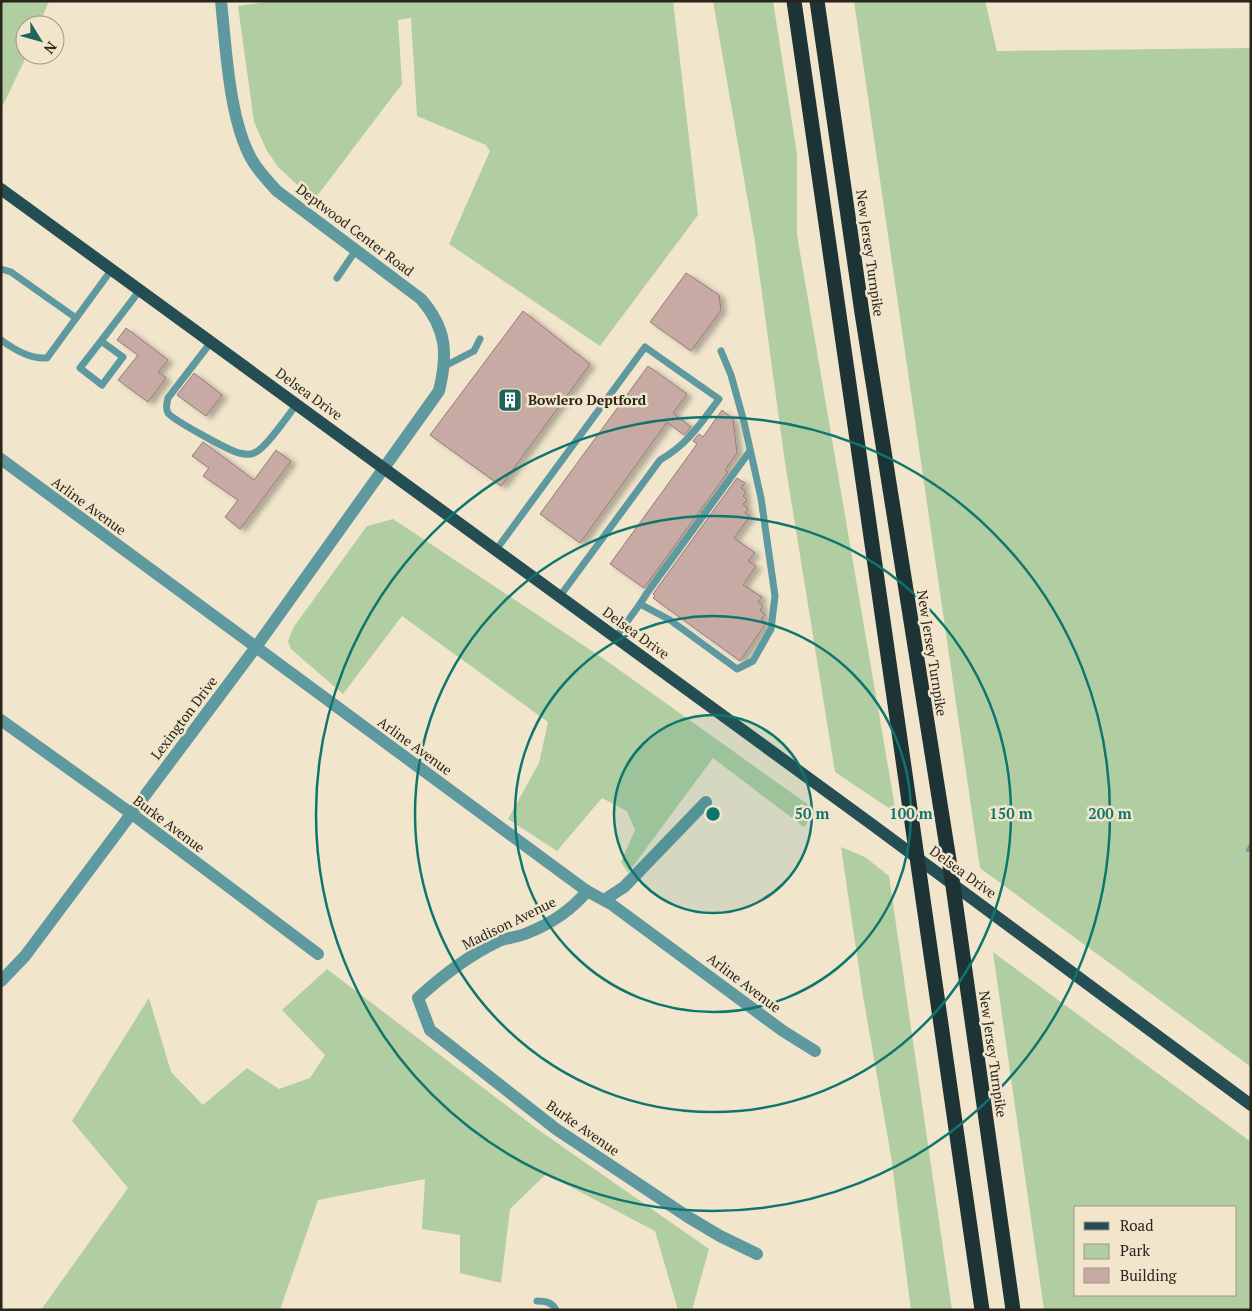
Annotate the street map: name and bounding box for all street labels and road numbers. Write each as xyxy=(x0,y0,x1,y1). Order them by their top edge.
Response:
street label: Deptwood Center Road xyxy=(293,179,418,280)
street label: New Jersey Turnpike xyxy=(852,188,889,317)
street label: Delsea Drive xyxy=(272,363,346,424)
street label: Arline Avenue xyxy=(48,472,130,539)
street label: New Jersey Turnpike xyxy=(913,588,952,717)
street label: Delsea Drive xyxy=(599,602,673,663)
street label: Lexington Drive xyxy=(146,672,221,763)
street label: Arline Avenue xyxy=(374,712,456,779)
street label: Burke Avenue xyxy=(130,790,209,857)
street label: Delsea Drive xyxy=(926,841,1000,902)
street label: Madison Avenue xyxy=(459,892,559,954)
street label: Arline Avenue xyxy=(704,949,785,1017)
street label: New Jersey Turnpike xyxy=(975,989,1012,1118)
street label: Burke Avenue xyxy=(543,1095,624,1160)

